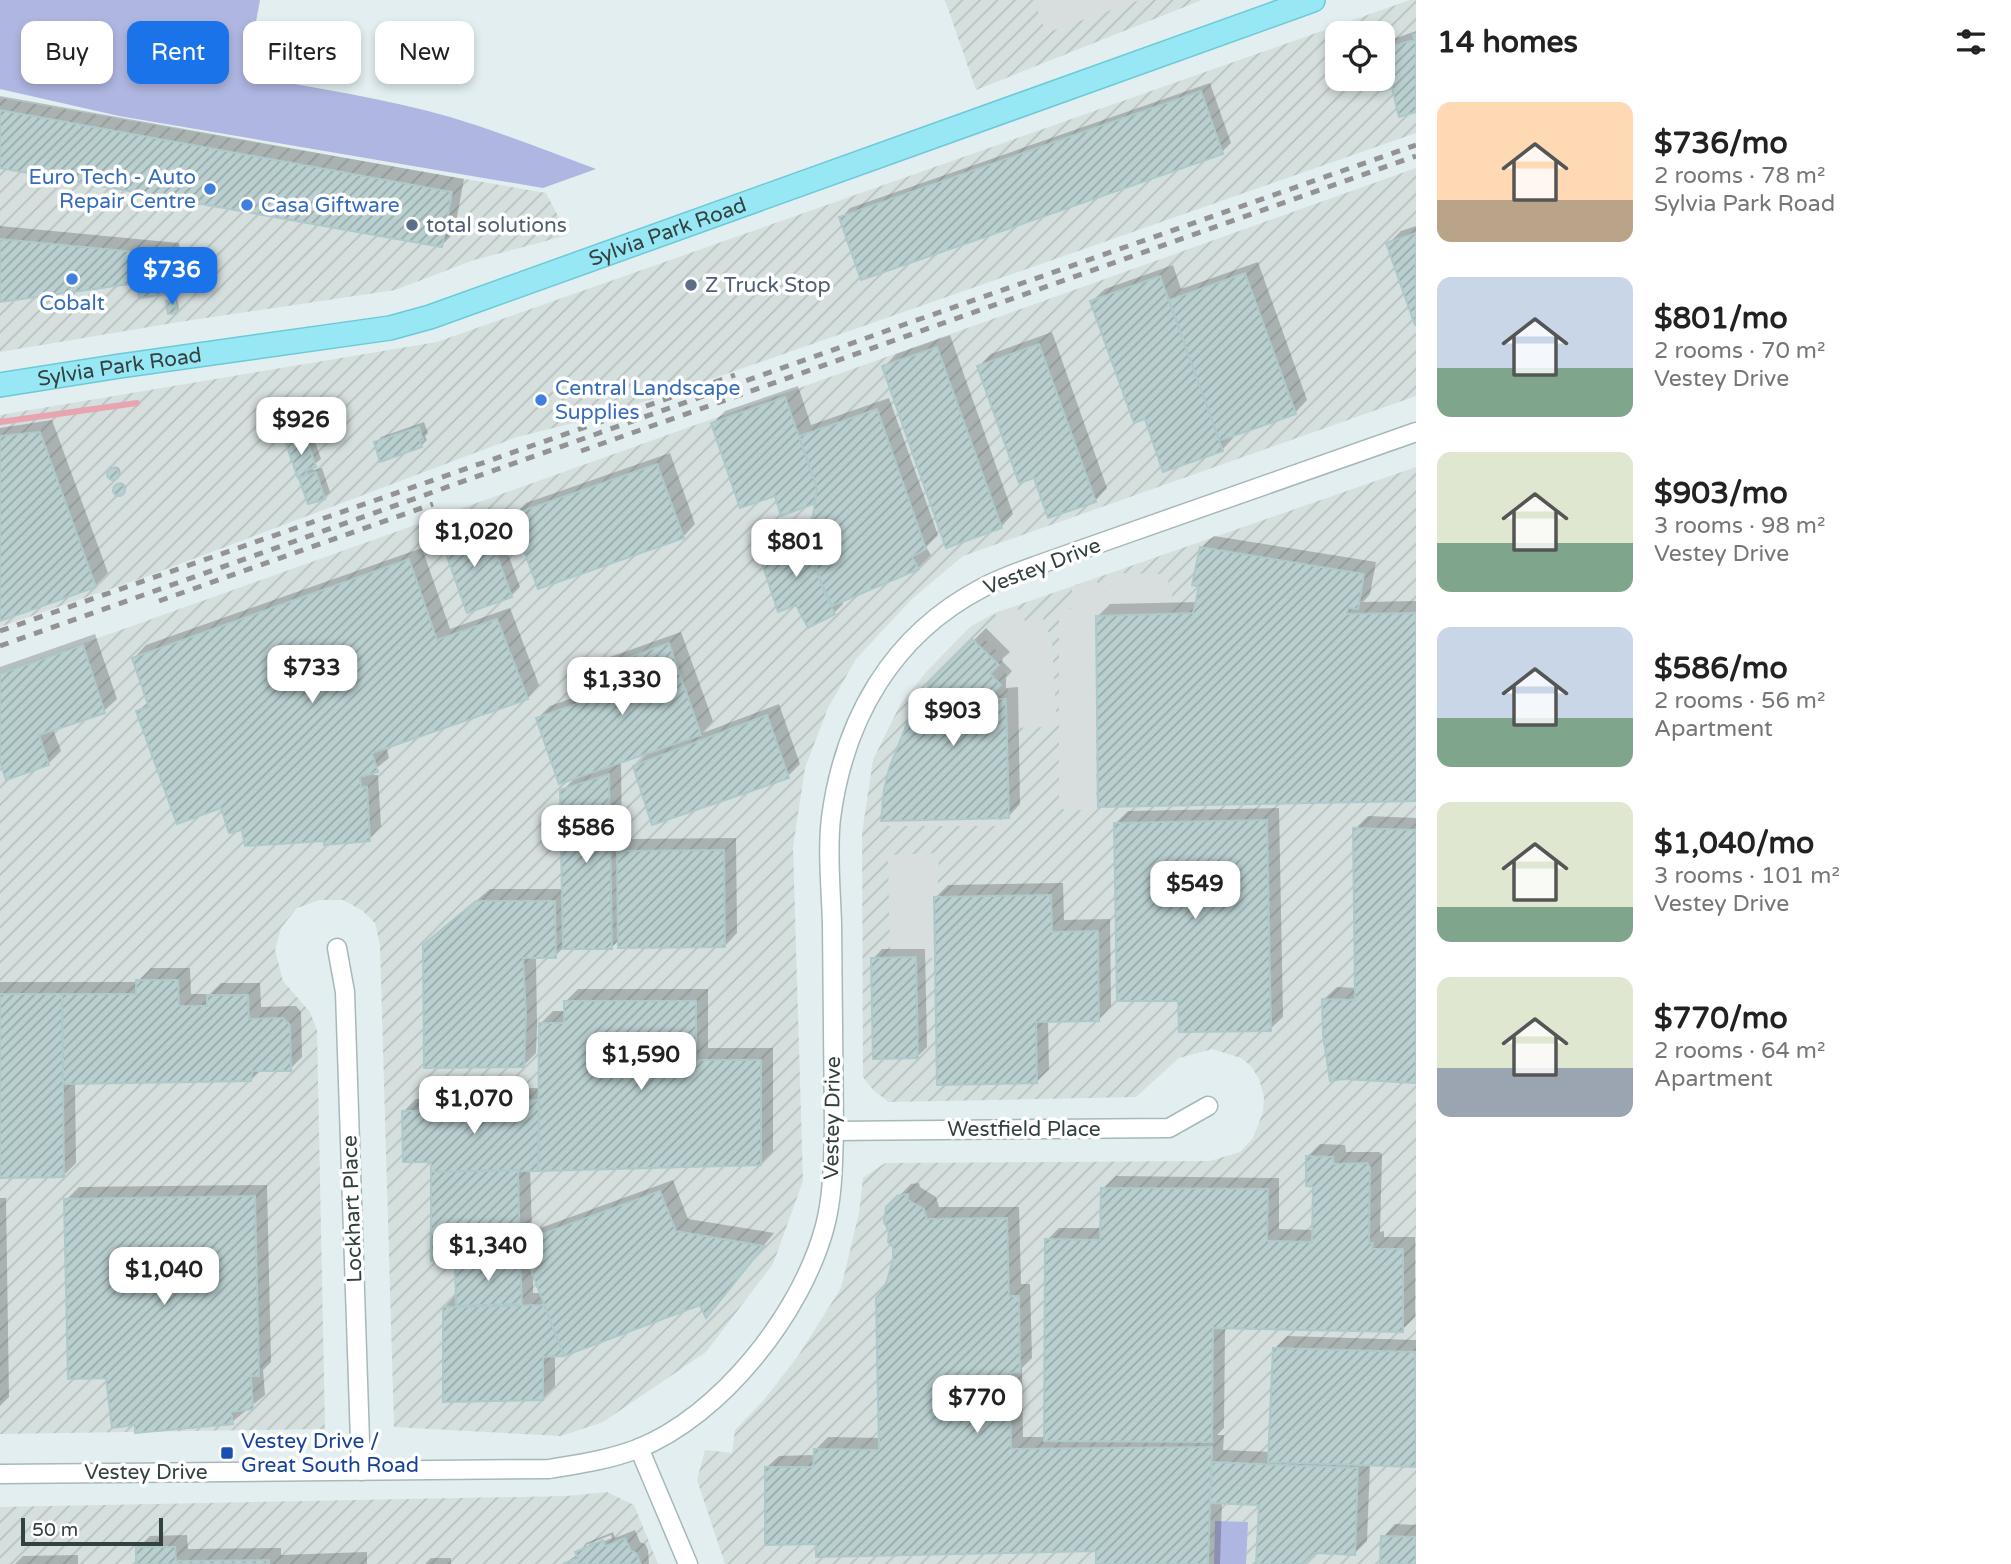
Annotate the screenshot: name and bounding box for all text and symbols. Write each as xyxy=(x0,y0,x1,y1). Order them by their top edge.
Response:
chip: Buy xyxy=(21,21,113,84)
chip: Rent xyxy=(127,21,229,84)
chip: Filters xyxy=(243,21,361,84)
chip: New xyxy=(375,21,474,84)
map controls xyxy=(1325,21,1395,91)
button: locate xyxy=(1325,21,1395,91)
icon: filters xyxy=(1952,23,1990,61)
text: 14 homes xyxy=(1437,24,1578,61)
text: $736/mo xyxy=(1654,125,1788,162)
icon: home xyxy=(1493,130,1577,214)
text: 2 rooms · 78 m² xyxy=(1654,162,1825,190)
place label: Euro Tech - Auto Repair Centre xyxy=(29,165,196,214)
marker: Euro Tech - Auto Repair Centre xyxy=(202,181,218,197)
text: Sylvia Park Road xyxy=(1654,190,1835,218)
street label: Sylvia Park Road xyxy=(586,192,750,272)
place label: Casa Giftware xyxy=(261,193,400,218)
marker: Casa Giftware xyxy=(239,197,255,213)
place label: total solutions xyxy=(426,213,567,238)
marker: total solutions xyxy=(404,217,420,233)
pin: $736 xyxy=(131,247,213,307)
text: $736 xyxy=(143,256,201,284)
marker: Cobalt xyxy=(64,271,80,287)
place label: Z Truck Stop xyxy=(705,273,831,298)
marker: Z Truck Stop xyxy=(683,277,699,293)
place label: Cobalt xyxy=(39,291,105,316)
text: $801/mo xyxy=(1654,300,1788,337)
icon: home xyxy=(1493,305,1577,389)
text: 2 rooms · 70 m² xyxy=(1654,337,1825,365)
street label: Sylvia Park Road xyxy=(36,343,203,392)
text: Vestey Drive xyxy=(1654,365,1789,393)
place label: Central Landscape Supplies xyxy=(555,376,741,425)
marker: Central Landscape Supplies xyxy=(533,392,549,408)
pin: $926 xyxy=(260,398,342,457)
text: $926 xyxy=(272,406,330,434)
text: $903/mo xyxy=(1654,475,1788,512)
icon: home xyxy=(1493,480,1577,564)
pin: $1,020 xyxy=(417,510,531,569)
text: 3 rooms · 98 m² xyxy=(1654,512,1825,540)
text: $1,020 xyxy=(435,518,513,546)
pin: $801 xyxy=(755,520,837,579)
text: $801 xyxy=(767,528,825,556)
street label: Vestey Drive xyxy=(980,533,1104,600)
text: Vestey Drive xyxy=(1654,540,1789,568)
pin: $733 xyxy=(271,646,353,705)
text: $586/mo xyxy=(1654,650,1788,687)
text: $733 xyxy=(283,654,341,682)
icon: home xyxy=(1493,655,1577,739)
pin: $1,330 xyxy=(565,658,679,717)
text: $1,330 xyxy=(583,666,661,694)
text: 2 rooms · 56 m² xyxy=(1654,687,1825,715)
pin: $903 xyxy=(912,688,994,748)
text: $903 xyxy=(924,697,982,725)
text: Apartment xyxy=(1654,715,1773,743)
pin: $586 xyxy=(545,806,627,865)
text: $586 xyxy=(557,814,615,842)
text: $1,040/mo xyxy=(1654,825,1814,862)
icon: home xyxy=(1493,830,1577,914)
pin: $549 xyxy=(1154,862,1236,921)
text: 3 rooms · 101 m² xyxy=(1654,862,1840,890)
text: $549 xyxy=(1166,870,1224,898)
text: Vestey Drive xyxy=(1654,890,1789,918)
text: $770/mo xyxy=(1654,1000,1788,1037)
icon: home xyxy=(1493,1005,1577,1089)
pin: $1,590 xyxy=(584,1032,698,1092)
text: 2 rooms · 64 m² xyxy=(1654,1037,1825,1065)
text: $1,590 xyxy=(602,1041,680,1069)
street label: Vestey Drive xyxy=(819,1056,846,1180)
text: Apartment xyxy=(1654,1065,1773,1093)
pin: $1,070 xyxy=(417,1076,531,1136)
text: $1,070 xyxy=(435,1085,513,1113)
street label: Westfield Place xyxy=(947,1117,1101,1142)
street label: Lockhart Place xyxy=(337,1135,368,1283)
pin: $1,340 xyxy=(431,1224,545,1283)
text: $1,340 xyxy=(449,1232,527,1260)
pin: $1,040 xyxy=(107,1248,221,1307)
text: $1,040 xyxy=(125,1256,203,1284)
pin: $770 xyxy=(936,1376,1018,1435)
text: $770 xyxy=(948,1384,1006,1412)
place label: Vestey Drive / Great South Road xyxy=(241,1429,419,1478)
marker: Vestey Drive / Great South Road xyxy=(219,1445,235,1461)
street label: Vestey Drive xyxy=(84,1460,208,1485)
scale bar xyxy=(21,1515,163,1547)
text: 50 m xyxy=(32,1519,78,1541)

